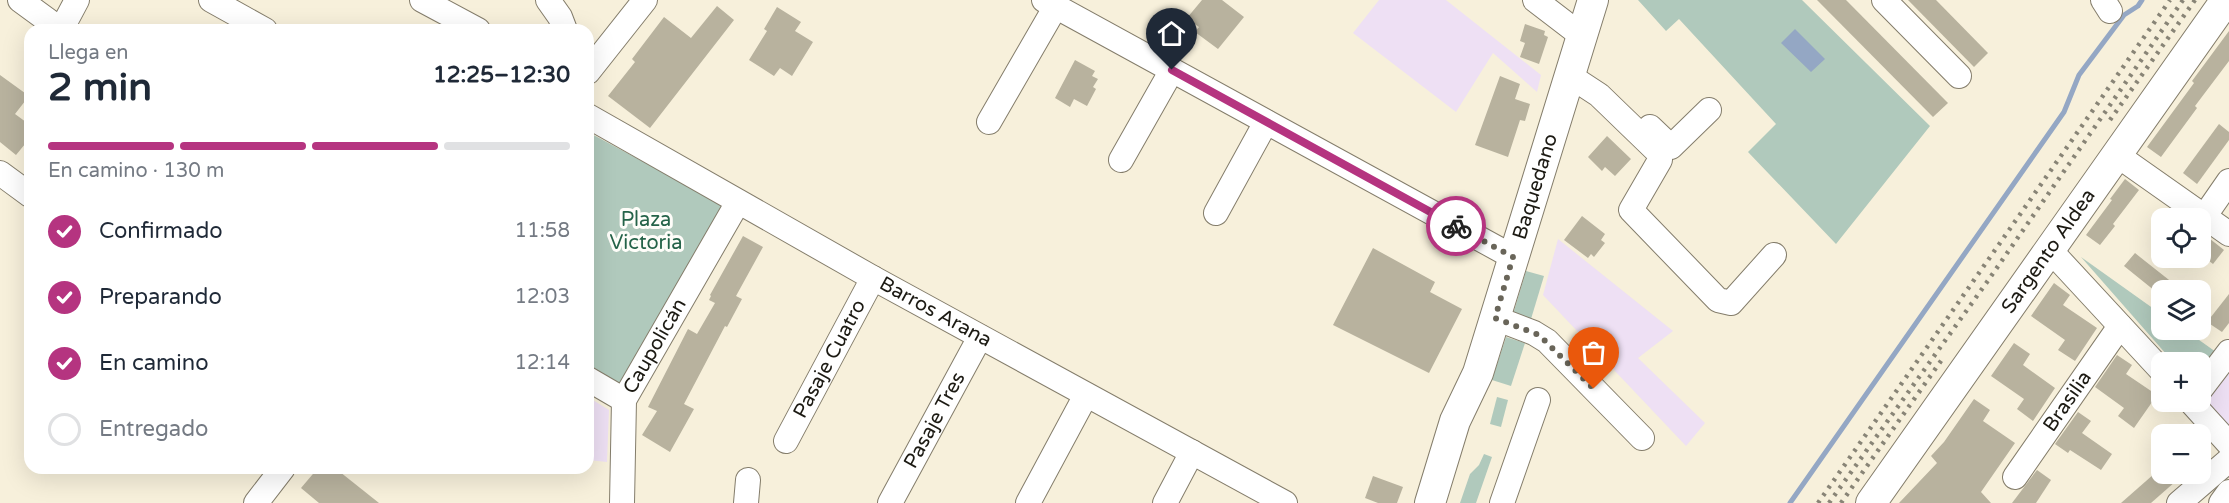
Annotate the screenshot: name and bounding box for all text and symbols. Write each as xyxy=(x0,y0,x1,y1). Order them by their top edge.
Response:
pin xyxy=(1146,8,1197,70)
icon: home xyxy=(1155,17,1188,50)
text: Llega en xyxy=(48,41,128,65)
text: 12:25–12:30 xyxy=(433,62,570,88)
text: 2 min xyxy=(48,64,152,111)
street label: Baquedano xyxy=(1508,131,1563,242)
text: En camino · 130 m xyxy=(48,159,224,183)
street label: Sargento Aldea xyxy=(1996,184,2101,318)
courier xyxy=(1426,196,1486,256)
park label: Plaza Victoria xyxy=(610,208,682,255)
map controls xyxy=(2151,208,2211,484)
button: locate xyxy=(2151,208,2211,268)
icon: bike xyxy=(1440,210,1473,243)
icon: check xyxy=(48,215,81,248)
text: Confirmado xyxy=(99,218,223,244)
text: 11:58 xyxy=(515,219,570,243)
street label: Barros Arana xyxy=(875,272,996,352)
button: layers xyxy=(2151,280,2211,340)
icon: check xyxy=(48,281,81,314)
text: Preparando xyxy=(99,284,222,310)
text: 12:03 xyxy=(515,285,570,309)
street label: Caupolicán xyxy=(618,294,692,398)
street label: Pasaje Cuatro xyxy=(788,296,871,422)
pin xyxy=(1568,327,1619,389)
icon: bag xyxy=(1577,336,1610,369)
icon: check xyxy=(48,347,81,380)
text: En camino xyxy=(99,350,209,376)
text: 12:14 xyxy=(515,351,570,375)
button: + xyxy=(2151,352,2211,412)
street label: Brasilia xyxy=(2038,367,2097,436)
street label: Pasaje Tres xyxy=(899,368,971,473)
text: Entregado xyxy=(99,416,208,442)
button: − xyxy=(2151,424,2211,484)

